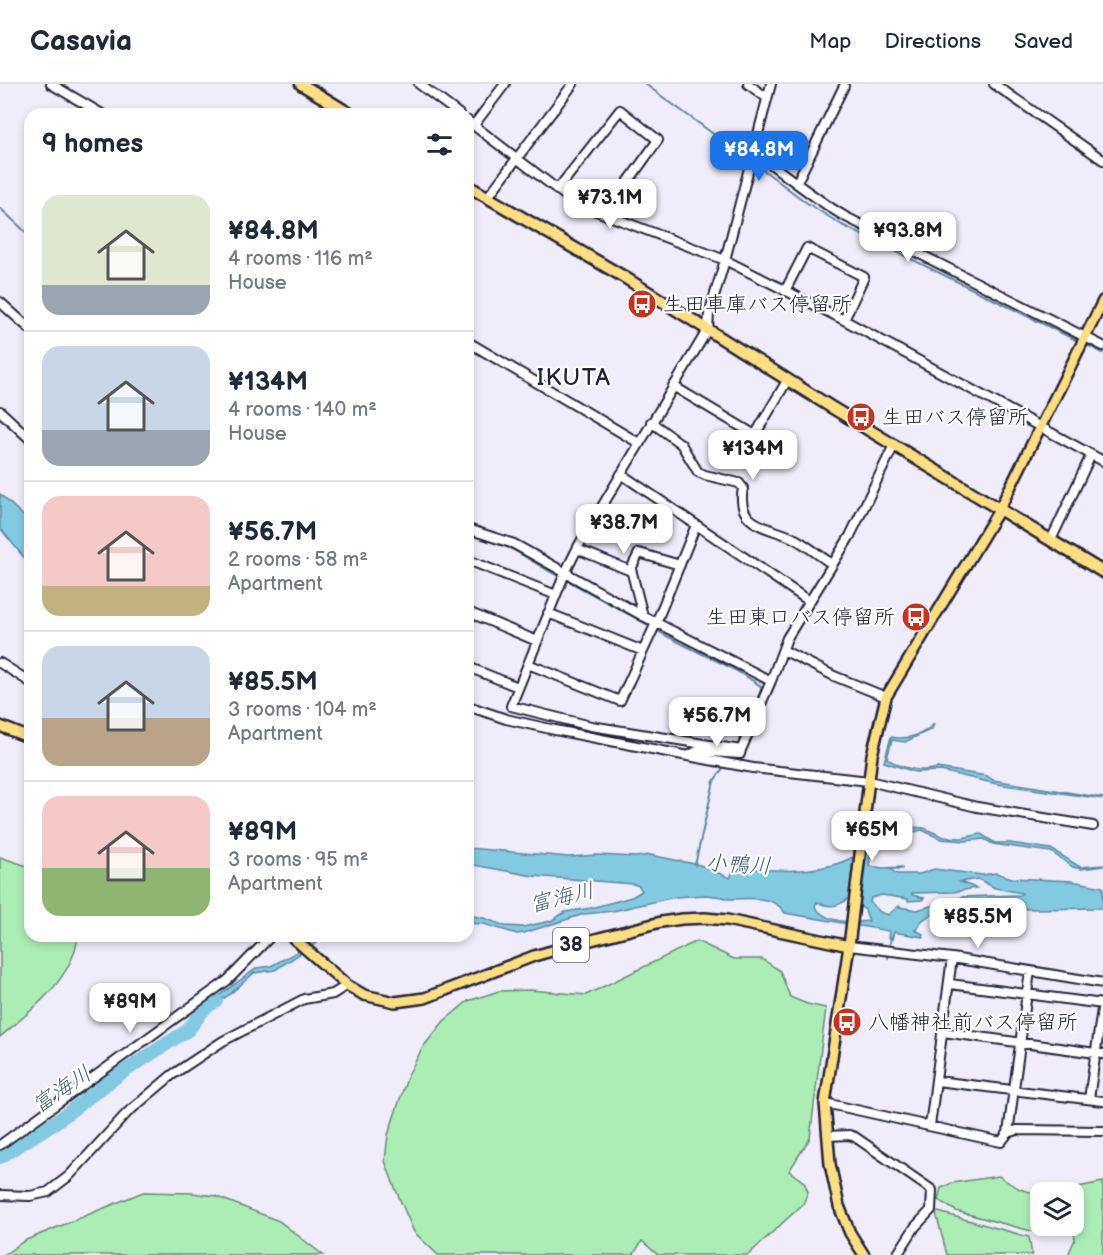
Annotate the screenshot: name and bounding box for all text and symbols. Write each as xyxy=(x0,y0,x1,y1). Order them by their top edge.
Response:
text: Casavia xyxy=(30,25,132,58)
text: Map xyxy=(809,29,852,54)
text: Directions xyxy=(885,29,981,54)
text: Saved xyxy=(1014,29,1073,54)
icon: filters xyxy=(423,128,456,161)
text: 9 homes xyxy=(42,129,143,160)
pin: ¥84.8M xyxy=(710,131,808,182)
text: ¥84.8M xyxy=(724,138,794,162)
pin: ¥73.1M xyxy=(561,179,659,230)
text: ¥73.1M xyxy=(577,186,643,210)
pin: ¥93.8M xyxy=(859,212,957,263)
text: ¥84.8M xyxy=(228,216,319,247)
icon: home xyxy=(90,219,162,291)
text: ¥93.8M xyxy=(873,219,943,243)
text: 4 rooms · 116 m² xyxy=(228,247,373,271)
text: House xyxy=(228,271,287,295)
bus stop icon: 生田車庫バス停留所 xyxy=(626,288,658,320)
place label: 生田車庫バス停留所 xyxy=(663,292,852,317)
district label: IKUTA xyxy=(537,363,611,392)
text: ¥134M xyxy=(228,367,308,398)
icon: home xyxy=(90,370,162,442)
text: 4 rooms · 140 m² xyxy=(228,398,377,422)
bus stop icon: 生田バス停留所 xyxy=(845,401,877,433)
place label: 生田バス停留所 xyxy=(882,405,1029,430)
text: House xyxy=(228,422,287,446)
pin: ¥134M xyxy=(711,430,795,481)
text: ¥134M xyxy=(722,437,784,461)
pin: ¥38.7M xyxy=(575,504,673,555)
text: ¥38.7M xyxy=(590,511,658,535)
text: ¥56.7M xyxy=(228,517,317,548)
icon: home xyxy=(90,520,162,592)
text: 2 rooms · 58 m² xyxy=(228,548,368,572)
text: Apartment xyxy=(228,572,323,596)
bus stop icon: 生田東口バス停留所 xyxy=(900,601,932,633)
place label: 生田東口バス停留所 xyxy=(706,605,895,630)
text: ¥85.5M xyxy=(228,667,318,698)
icon: home xyxy=(90,670,162,742)
pin: ¥56.7M xyxy=(668,697,766,748)
text: 3 rooms · 104 m² xyxy=(228,698,377,722)
text: ¥56.7M xyxy=(683,704,751,728)
text: Apartment xyxy=(228,722,323,746)
pin: ¥65M xyxy=(836,811,908,862)
text: ¥89M xyxy=(228,817,297,848)
text: ¥65M xyxy=(845,818,899,842)
icon: home xyxy=(90,820,162,892)
text: 3 rooms · 95 m² xyxy=(228,848,368,872)
water label: 小鴨川 xyxy=(704,850,772,880)
text: Apartment xyxy=(228,872,323,896)
water label: 富海川 xyxy=(527,877,597,919)
pin: ¥85.5M xyxy=(929,898,1027,949)
text: ¥85.5M xyxy=(943,905,1013,929)
road number: 38 xyxy=(553,928,589,962)
pin: ¥89M xyxy=(94,983,166,1034)
text: ¥89M xyxy=(103,990,157,1014)
bus stop icon: 八幡神社前バス停留所 xyxy=(831,1006,863,1038)
place label: 八幡神社前バス停留所 xyxy=(868,1010,1078,1035)
water label: 富海川 xyxy=(27,1060,97,1120)
map controls xyxy=(1030,1182,1084,1236)
button: layers xyxy=(1030,1182,1084,1236)

